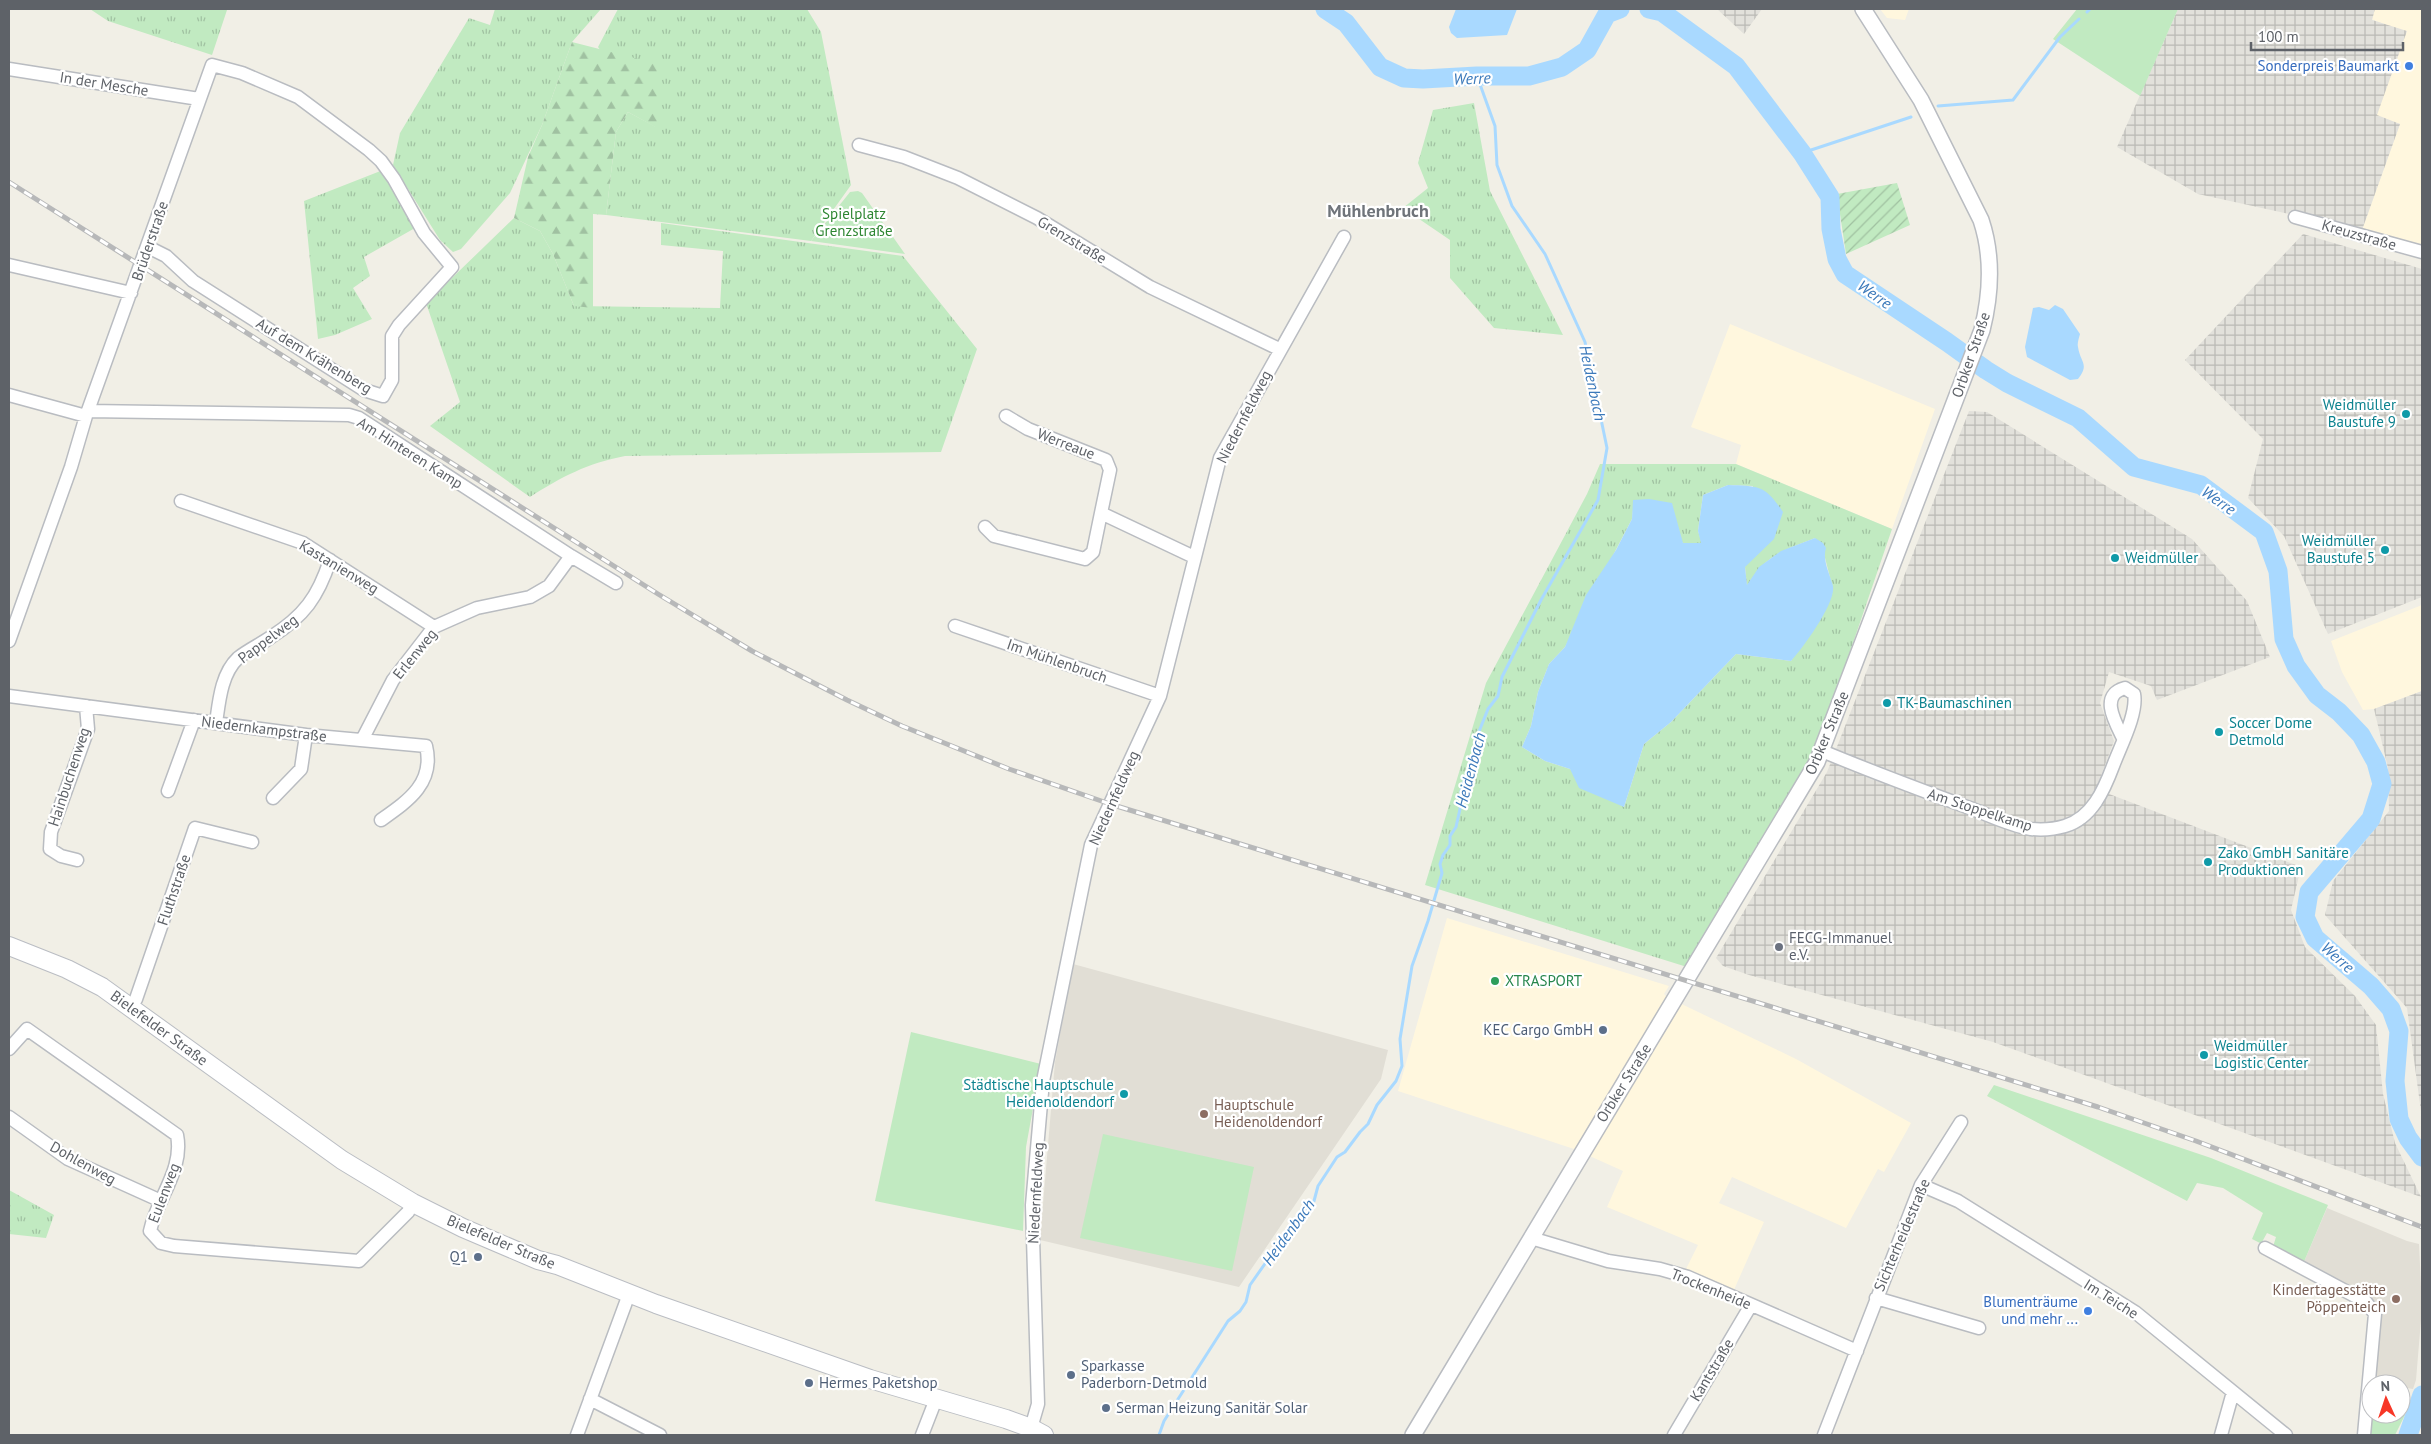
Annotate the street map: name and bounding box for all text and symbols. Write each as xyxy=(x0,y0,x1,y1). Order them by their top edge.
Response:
scale bar xyxy=(2251,20,2404,52)
text: 100 m xyxy=(2258,27,2299,46)
place label: Sonderpreis Baumarkt xyxy=(2258,56,2399,75)
marker: Sonderpreis Baumarkt xyxy=(2403,60,2415,72)
street label: In der Mesche xyxy=(58,67,150,100)
water label: Werre xyxy=(1453,67,1492,89)
street label: Brüderstraße xyxy=(127,198,172,283)
district label: Mühlenbruch xyxy=(1327,199,1429,222)
park label: Spielplatz Grenzstraße xyxy=(815,204,893,240)
street label: Grenzstraße xyxy=(1034,212,1110,268)
street label: Kreuzstraße xyxy=(2320,215,2399,254)
water label: Werre xyxy=(1854,275,1897,313)
street label: Orbker Straße xyxy=(1947,310,1994,400)
street label: Auf dem Krähenberg xyxy=(253,314,376,398)
water label: Heidenbach xyxy=(1575,343,1611,423)
street label: Niedernfeldweg xyxy=(1212,367,1275,466)
place label: Weidmüller Baustufe 9 xyxy=(2323,395,2396,431)
marker: Weidmüller Baustufe 9 xyxy=(2400,408,2412,420)
street label: Am Hinteren Kamp xyxy=(354,412,467,493)
street label: Werreaue xyxy=(1035,424,1098,463)
water label: Werre xyxy=(2198,481,2241,519)
place label: Weidmüller Baustufe 5 xyxy=(2302,531,2375,567)
street label: Kastanienweg xyxy=(296,535,382,598)
marker: Weidmüller Baustufe 5 xyxy=(2379,544,2391,556)
place label: Weidmüller xyxy=(2125,548,2198,567)
marker: Weidmüller xyxy=(2109,552,2121,564)
street label: Pappelweg xyxy=(234,610,301,667)
street label: Erlenweg xyxy=(388,625,441,683)
street label: Im Mühlenbruch xyxy=(1004,634,1110,687)
street label: Orbker Straße xyxy=(1800,688,1853,778)
place label: TK-Baumaschinen xyxy=(1897,693,2012,712)
marker: TK-Baumaschinen xyxy=(1881,697,1893,709)
street label: Niedernkampstraße xyxy=(200,711,328,746)
place label: Soccer Dome Detmold xyxy=(2229,713,2312,749)
street label: Hainbuchenweg xyxy=(44,725,93,829)
marker: Soccer Dome Detmold xyxy=(2213,726,2225,738)
water label: Heidenbach xyxy=(1450,730,1490,810)
street label: Niedernfeldweg xyxy=(1084,747,1143,848)
street label: Am Stoppelkamp xyxy=(1925,784,2035,835)
place label: Zako GmbH Sanitäre Produktionen xyxy=(2218,843,2349,879)
street label: Fluthstraße xyxy=(153,852,195,928)
marker: Zako GmbH Sanitäre Produktionen xyxy=(2202,856,2214,868)
place label: FECG-Immanuel e.V. xyxy=(1789,928,1893,964)
water label: Werre xyxy=(2317,937,2359,977)
marker: FECG-Immanuel e.V. xyxy=(1773,941,1785,953)
place label: XTRASPORT xyxy=(1505,971,1583,990)
marker: XTRASPORT xyxy=(1489,975,1501,987)
street label: Bielefelder Straße xyxy=(107,986,212,1069)
place label: KEC Cargo GmbH xyxy=(1483,1020,1593,1039)
marker: KEC Cargo GmbH xyxy=(1597,1024,1609,1036)
place label: Weidmüller Logistic Center xyxy=(2214,1036,2308,1072)
street label: Orbker Straße xyxy=(1592,1040,1655,1126)
marker: Weidmüller Logistic Center xyxy=(2198,1049,2210,1061)
place label: Städtische Hauptschule Heidenoldendorf xyxy=(963,1075,1115,1111)
marker: Städtische Hauptschule Heidenoldendorf xyxy=(1118,1088,1130,1100)
place label: Hauptschule Heidenoldendorf xyxy=(1214,1095,1323,1131)
marker: Hauptschule Heidenoldendorf xyxy=(1198,1108,1210,1120)
street label: Dohlenweg xyxy=(47,1137,120,1188)
street label: Niedernfeldweg xyxy=(1023,1142,1048,1244)
street label: Eulenweg xyxy=(143,1160,184,1225)
street label: Sichterheidestraße xyxy=(1869,1176,1934,1294)
water label: Heidenbach xyxy=(1257,1195,1319,1269)
street label: Bielefelder Straße xyxy=(444,1210,558,1273)
place label: Q1 xyxy=(450,1247,468,1266)
marker: Q1 xyxy=(472,1251,484,1263)
street label: Trockenheide xyxy=(1668,1264,1754,1313)
street label: Im Teiche xyxy=(2080,1274,2142,1323)
place label: Kindertagesstätte Pöppenteich xyxy=(2272,1280,2386,1316)
place label: Blumenträume und mehr ... xyxy=(1983,1292,2078,1328)
marker: Kindertagesstätte Pöppenteich xyxy=(2390,1293,2402,1305)
marker: Blumenträume und mehr ... xyxy=(2082,1305,2094,1317)
street label: Kantstraße xyxy=(1685,1335,1738,1405)
place label: Sparkasse Paderborn-Detmold xyxy=(1081,1356,1207,1392)
marker: Sparkasse Paderborn-Detmold xyxy=(1065,1369,1077,1381)
place label: Hermes Paketshop xyxy=(819,1373,938,1392)
north arrow xyxy=(2361,1374,2411,1424)
marker: Hermes Paketshop xyxy=(803,1377,815,1389)
text: N xyxy=(2380,1377,2390,1395)
place label: Serman Heizung Sanitär Solar xyxy=(1116,1398,1307,1417)
marker: Serman Heizung Sanitär Solar xyxy=(1100,1402,1112,1414)

